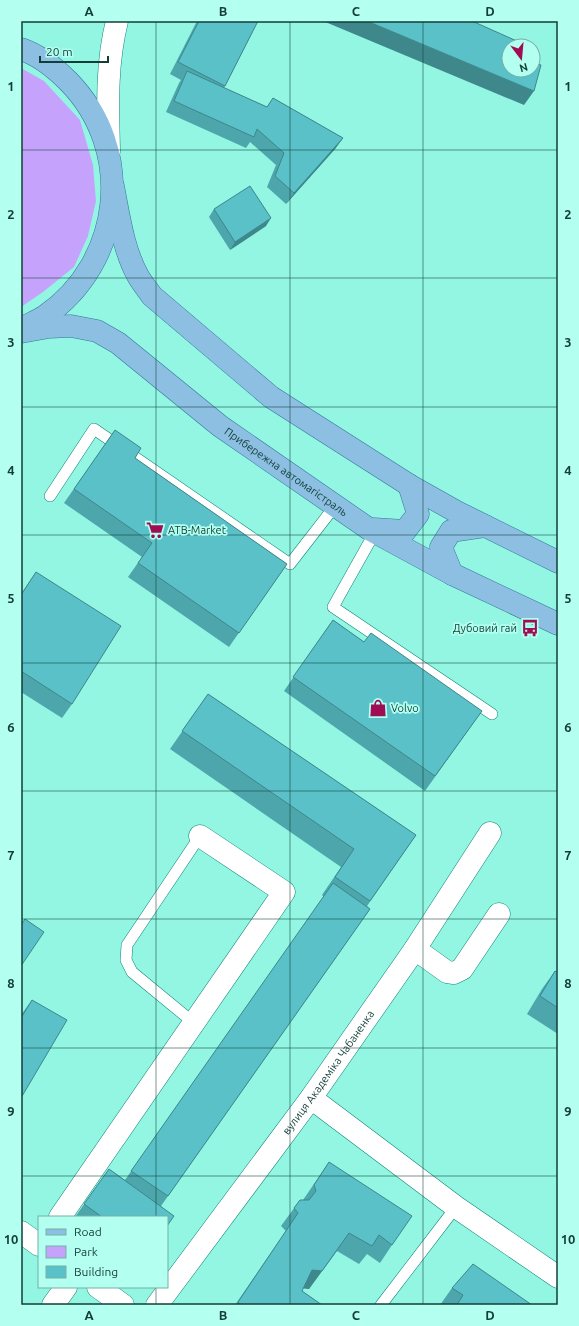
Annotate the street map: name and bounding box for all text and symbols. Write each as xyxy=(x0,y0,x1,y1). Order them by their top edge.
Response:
text: A xyxy=(84,4,94,18)
text: B xyxy=(219,4,228,18)
text: C xyxy=(352,4,361,18)
text: D xyxy=(485,4,495,18)
scale bar xyxy=(40,38,108,64)
north arrow xyxy=(501,38,541,78)
text: 20 m xyxy=(46,45,73,58)
text: N xyxy=(518,61,529,75)
text: 1 xyxy=(7,79,15,93)
text: 1 xyxy=(564,79,572,93)
text: 2 xyxy=(7,207,15,221)
text: 2 xyxy=(564,207,572,221)
text: 3 xyxy=(7,335,15,349)
text: 3 xyxy=(564,335,572,349)
street label: Прибережна автомагістраль xyxy=(222,425,350,518)
text: 4 xyxy=(7,463,15,477)
text: 4 xyxy=(564,463,572,477)
supermarket icon: ATB-Market xyxy=(145,520,165,540)
place label: ATB-Market xyxy=(168,524,227,536)
text: 5 xyxy=(7,591,15,605)
text: 5 xyxy=(564,591,572,605)
bus stop icon: Дубовий гай xyxy=(520,618,540,638)
place label: Дубовий гай xyxy=(453,622,517,634)
shop icon: Volvo xyxy=(368,698,388,718)
place label: Volvo xyxy=(391,702,419,714)
text: 6 xyxy=(7,720,15,734)
text: 6 xyxy=(564,720,572,734)
text: 7 xyxy=(7,848,15,862)
text: 7 xyxy=(564,848,572,862)
text: 8 xyxy=(7,976,15,990)
text: 8 xyxy=(564,976,572,990)
street label: вулиця Академіка Чабаненка xyxy=(280,1008,376,1137)
text: 9 xyxy=(7,1104,15,1118)
text: 9 xyxy=(564,1104,572,1118)
legend xyxy=(38,1216,168,1288)
text: Road xyxy=(74,1225,102,1238)
text: 10 xyxy=(4,1232,18,1246)
text: 10 xyxy=(561,1232,575,1246)
text: Park xyxy=(74,1245,98,1258)
text: Building xyxy=(74,1265,118,1278)
text: A xyxy=(84,1308,94,1322)
text: B xyxy=(219,1308,228,1322)
text: C xyxy=(352,1308,361,1322)
text: D xyxy=(485,1308,495,1322)

